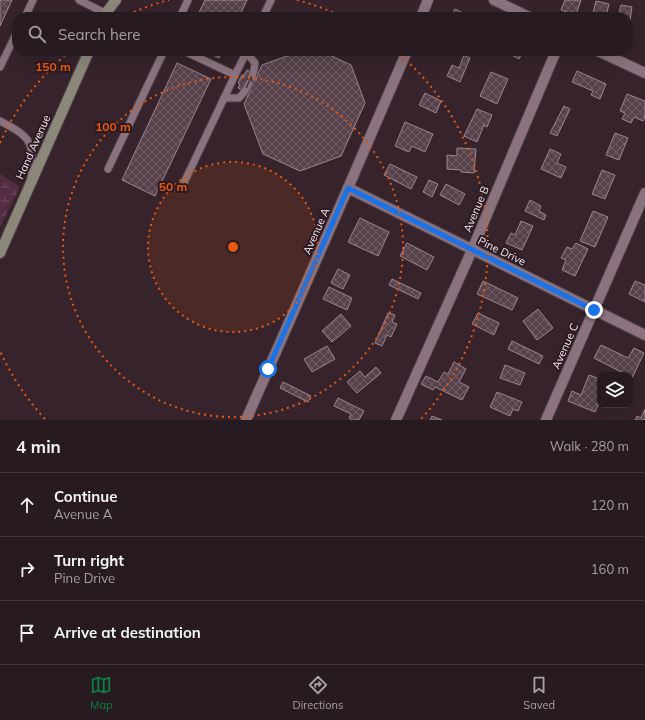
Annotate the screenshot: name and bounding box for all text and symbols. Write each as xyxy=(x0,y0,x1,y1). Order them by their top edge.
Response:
search box xyxy=(12,12,633,56)
icon: search xyxy=(26,23,48,45)
text: Search here xyxy=(58,25,140,44)
text: 150 m xyxy=(35,59,71,74)
one-way arrow xyxy=(246,76,253,88)
street label: Hand Avenue xyxy=(13,113,53,181)
text: 100 m xyxy=(95,119,131,134)
text: 50 m xyxy=(159,179,187,194)
street label: Avenue B xyxy=(460,184,492,234)
street label: Avenue A xyxy=(300,206,332,256)
street label: Pine Drive xyxy=(476,233,528,269)
centre of rings xyxy=(226,240,240,254)
route end xyxy=(585,301,603,319)
street label: Avenue C xyxy=(549,321,581,371)
route start xyxy=(259,360,277,378)
map controls xyxy=(597,372,633,408)
button: layers xyxy=(597,372,633,408)
text: 4 min xyxy=(16,436,61,457)
text: Walk · 280 m xyxy=(550,438,629,454)
text: Continue xyxy=(54,487,117,506)
icon: ahead xyxy=(16,494,38,516)
text: 120 m xyxy=(591,497,629,513)
text: Avenue A xyxy=(54,506,112,522)
text: Turn right xyxy=(54,551,124,570)
icon: right xyxy=(16,558,38,580)
text: 160 m xyxy=(591,561,629,577)
text: Pine Drive xyxy=(54,570,115,586)
icon: arrive xyxy=(16,622,38,644)
text: Arrive at destination xyxy=(54,623,201,642)
tab: Map xyxy=(90,674,113,712)
tab: Directions xyxy=(293,674,343,712)
tab: Saved xyxy=(523,674,555,712)

